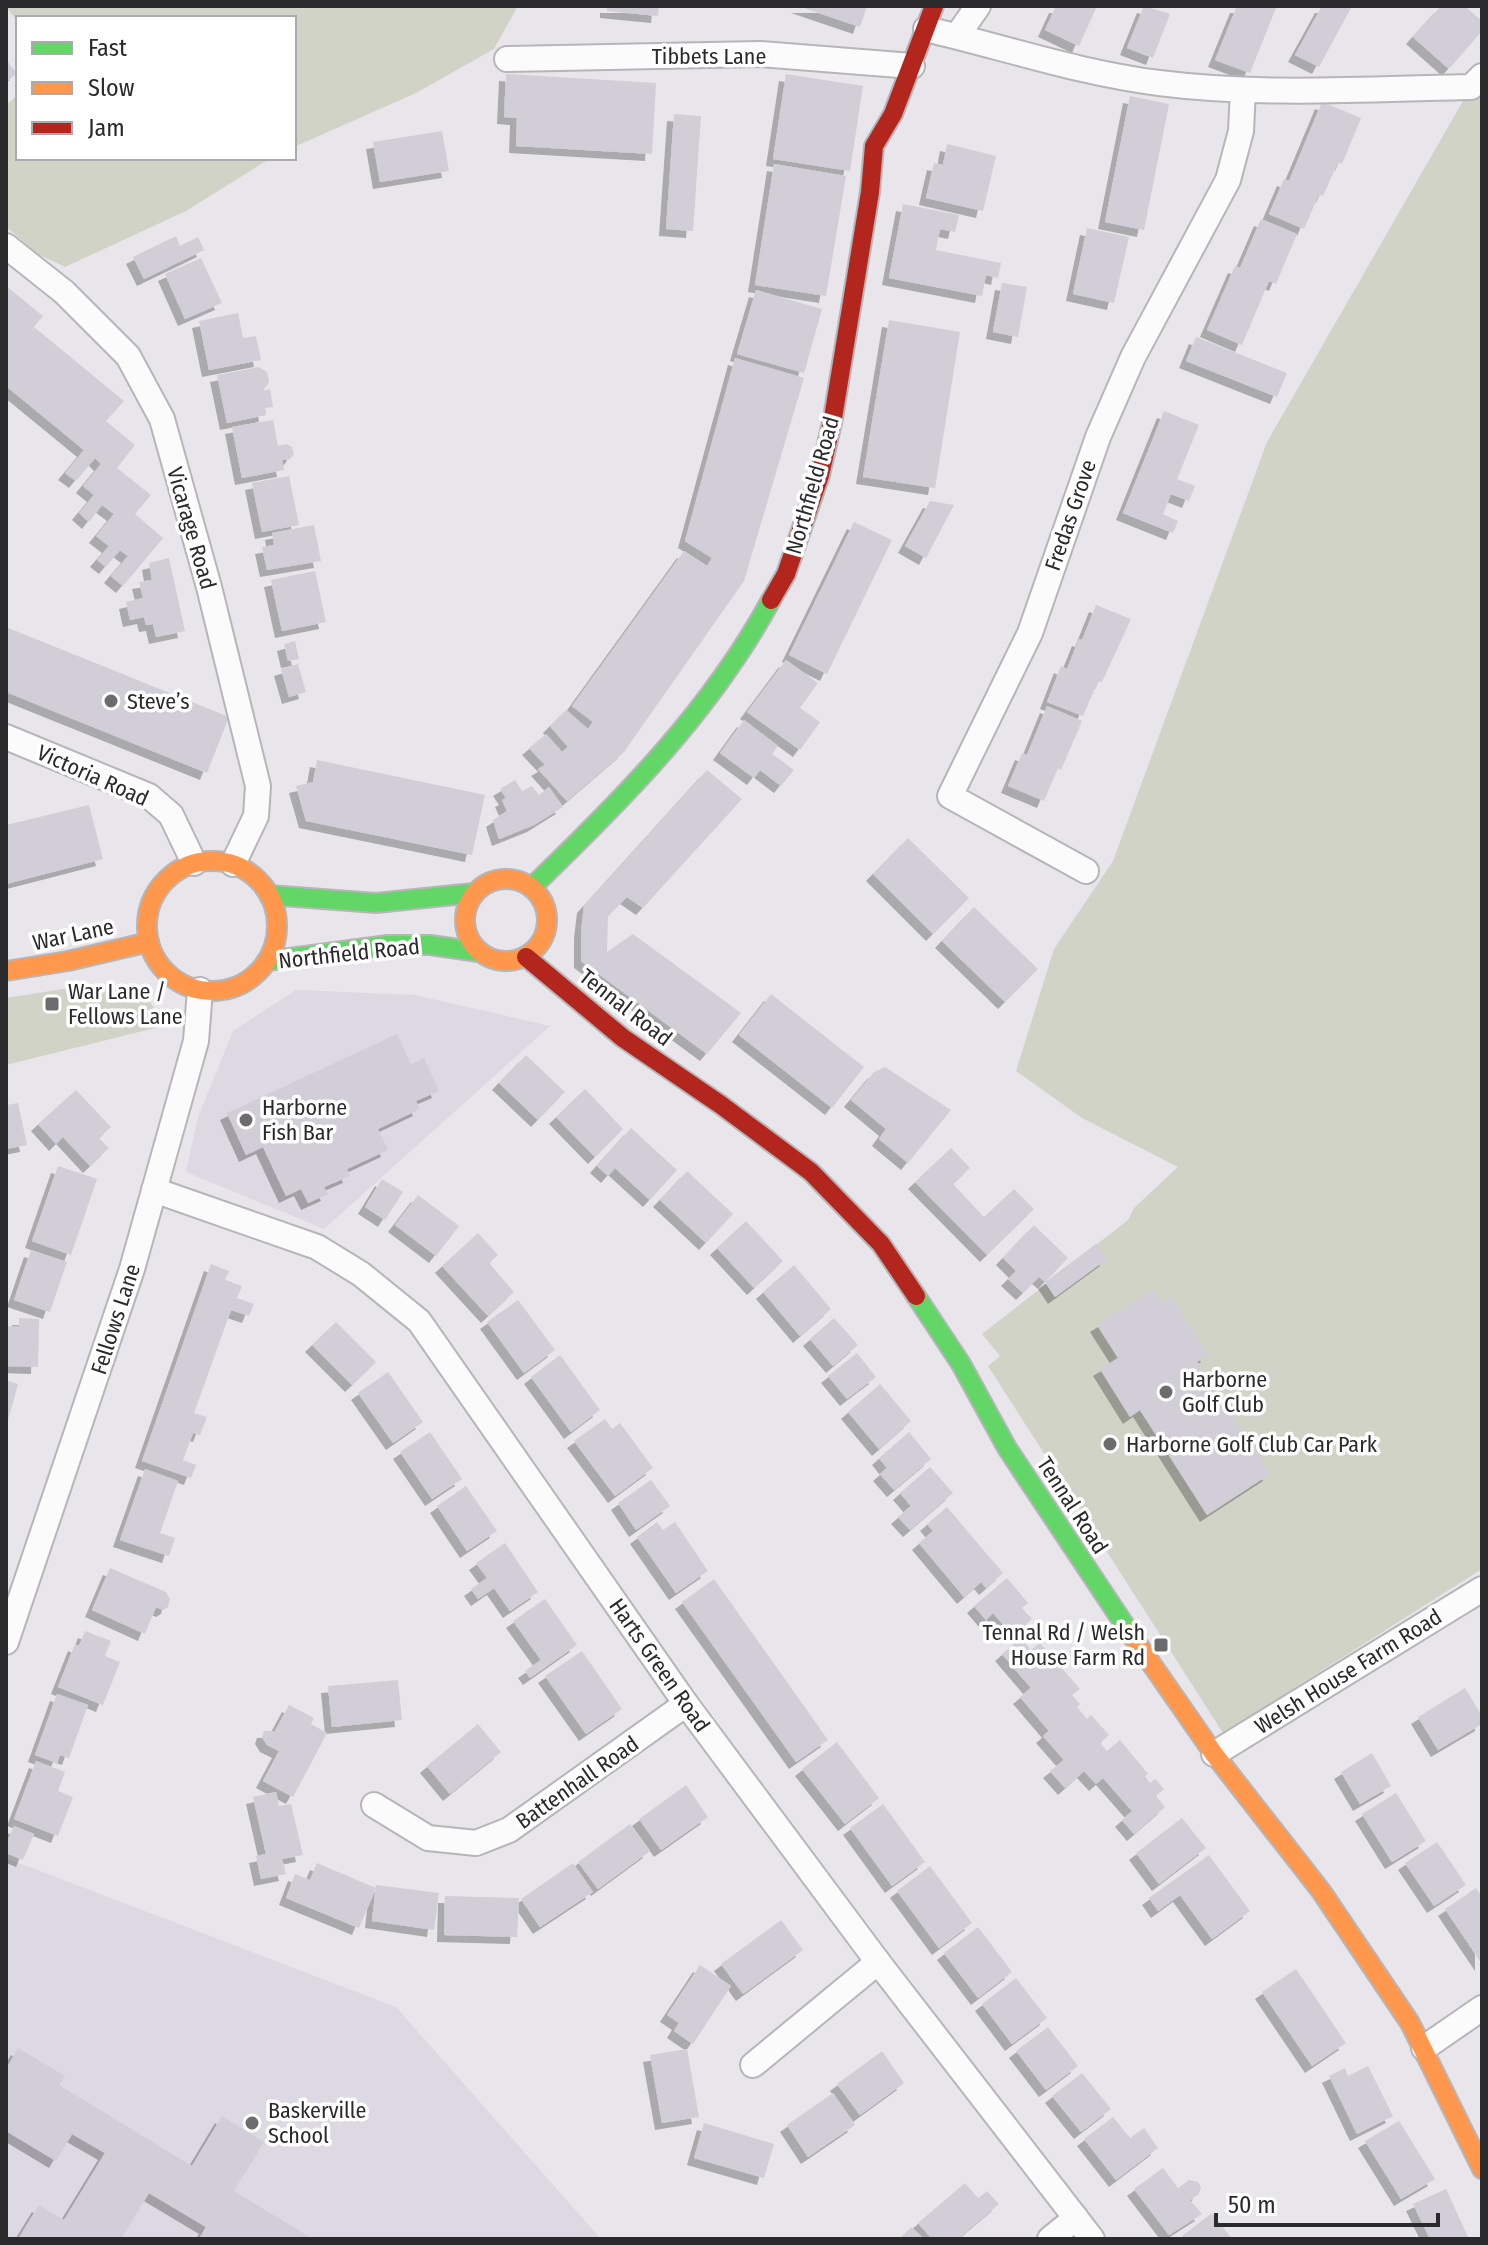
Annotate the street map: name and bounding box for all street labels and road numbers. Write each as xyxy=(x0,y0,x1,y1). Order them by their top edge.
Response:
street label: Tibbets Lane xyxy=(652,43,766,70)
street label: Northfield Road xyxy=(780,413,845,557)
street label: Fredas Grove xyxy=(1039,456,1102,574)
street label: Vicarage Road xyxy=(161,464,222,592)
street label: Victoria Road xyxy=(33,739,153,812)
street label: War Lane xyxy=(30,913,116,956)
street label: Northfield Road xyxy=(277,933,421,974)
street label: Tennal Road xyxy=(574,963,677,1052)
street label: Fellows Lane xyxy=(85,1260,146,1378)
street label: Tennal Road xyxy=(1031,1452,1114,1559)
street label: Harts Green Road xyxy=(603,1593,716,1737)
street label: Welsh House Farm Road xyxy=(1250,1603,1447,1740)
street label: Battenhall Road xyxy=(511,1730,644,1835)

